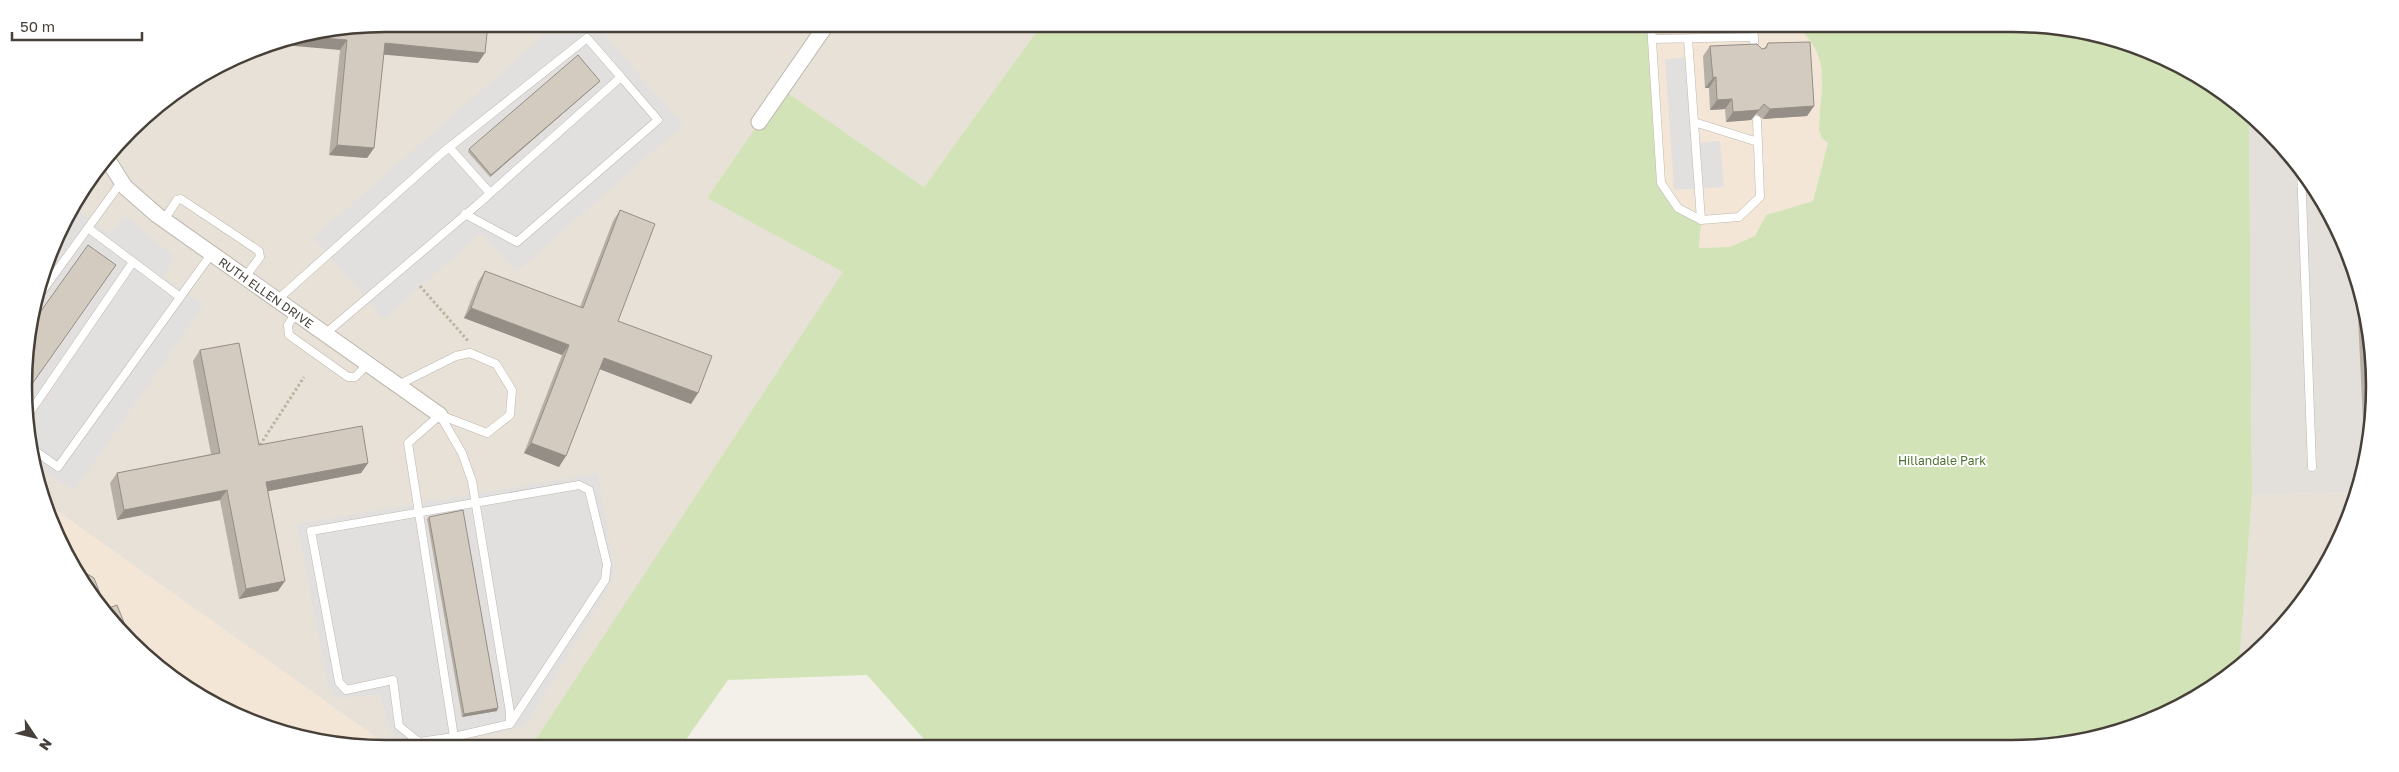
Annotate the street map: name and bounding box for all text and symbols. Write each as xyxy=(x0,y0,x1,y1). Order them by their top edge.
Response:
scale bar xyxy=(12,10,142,42)
text: 50 m xyxy=(20,17,55,35)
street label: RUTH ELLEN DRIVE xyxy=(216,254,317,331)
park label: Hillandale Park xyxy=(1898,453,1986,468)
north arrow xyxy=(10,712,60,762)
text: N xyxy=(36,736,56,754)

